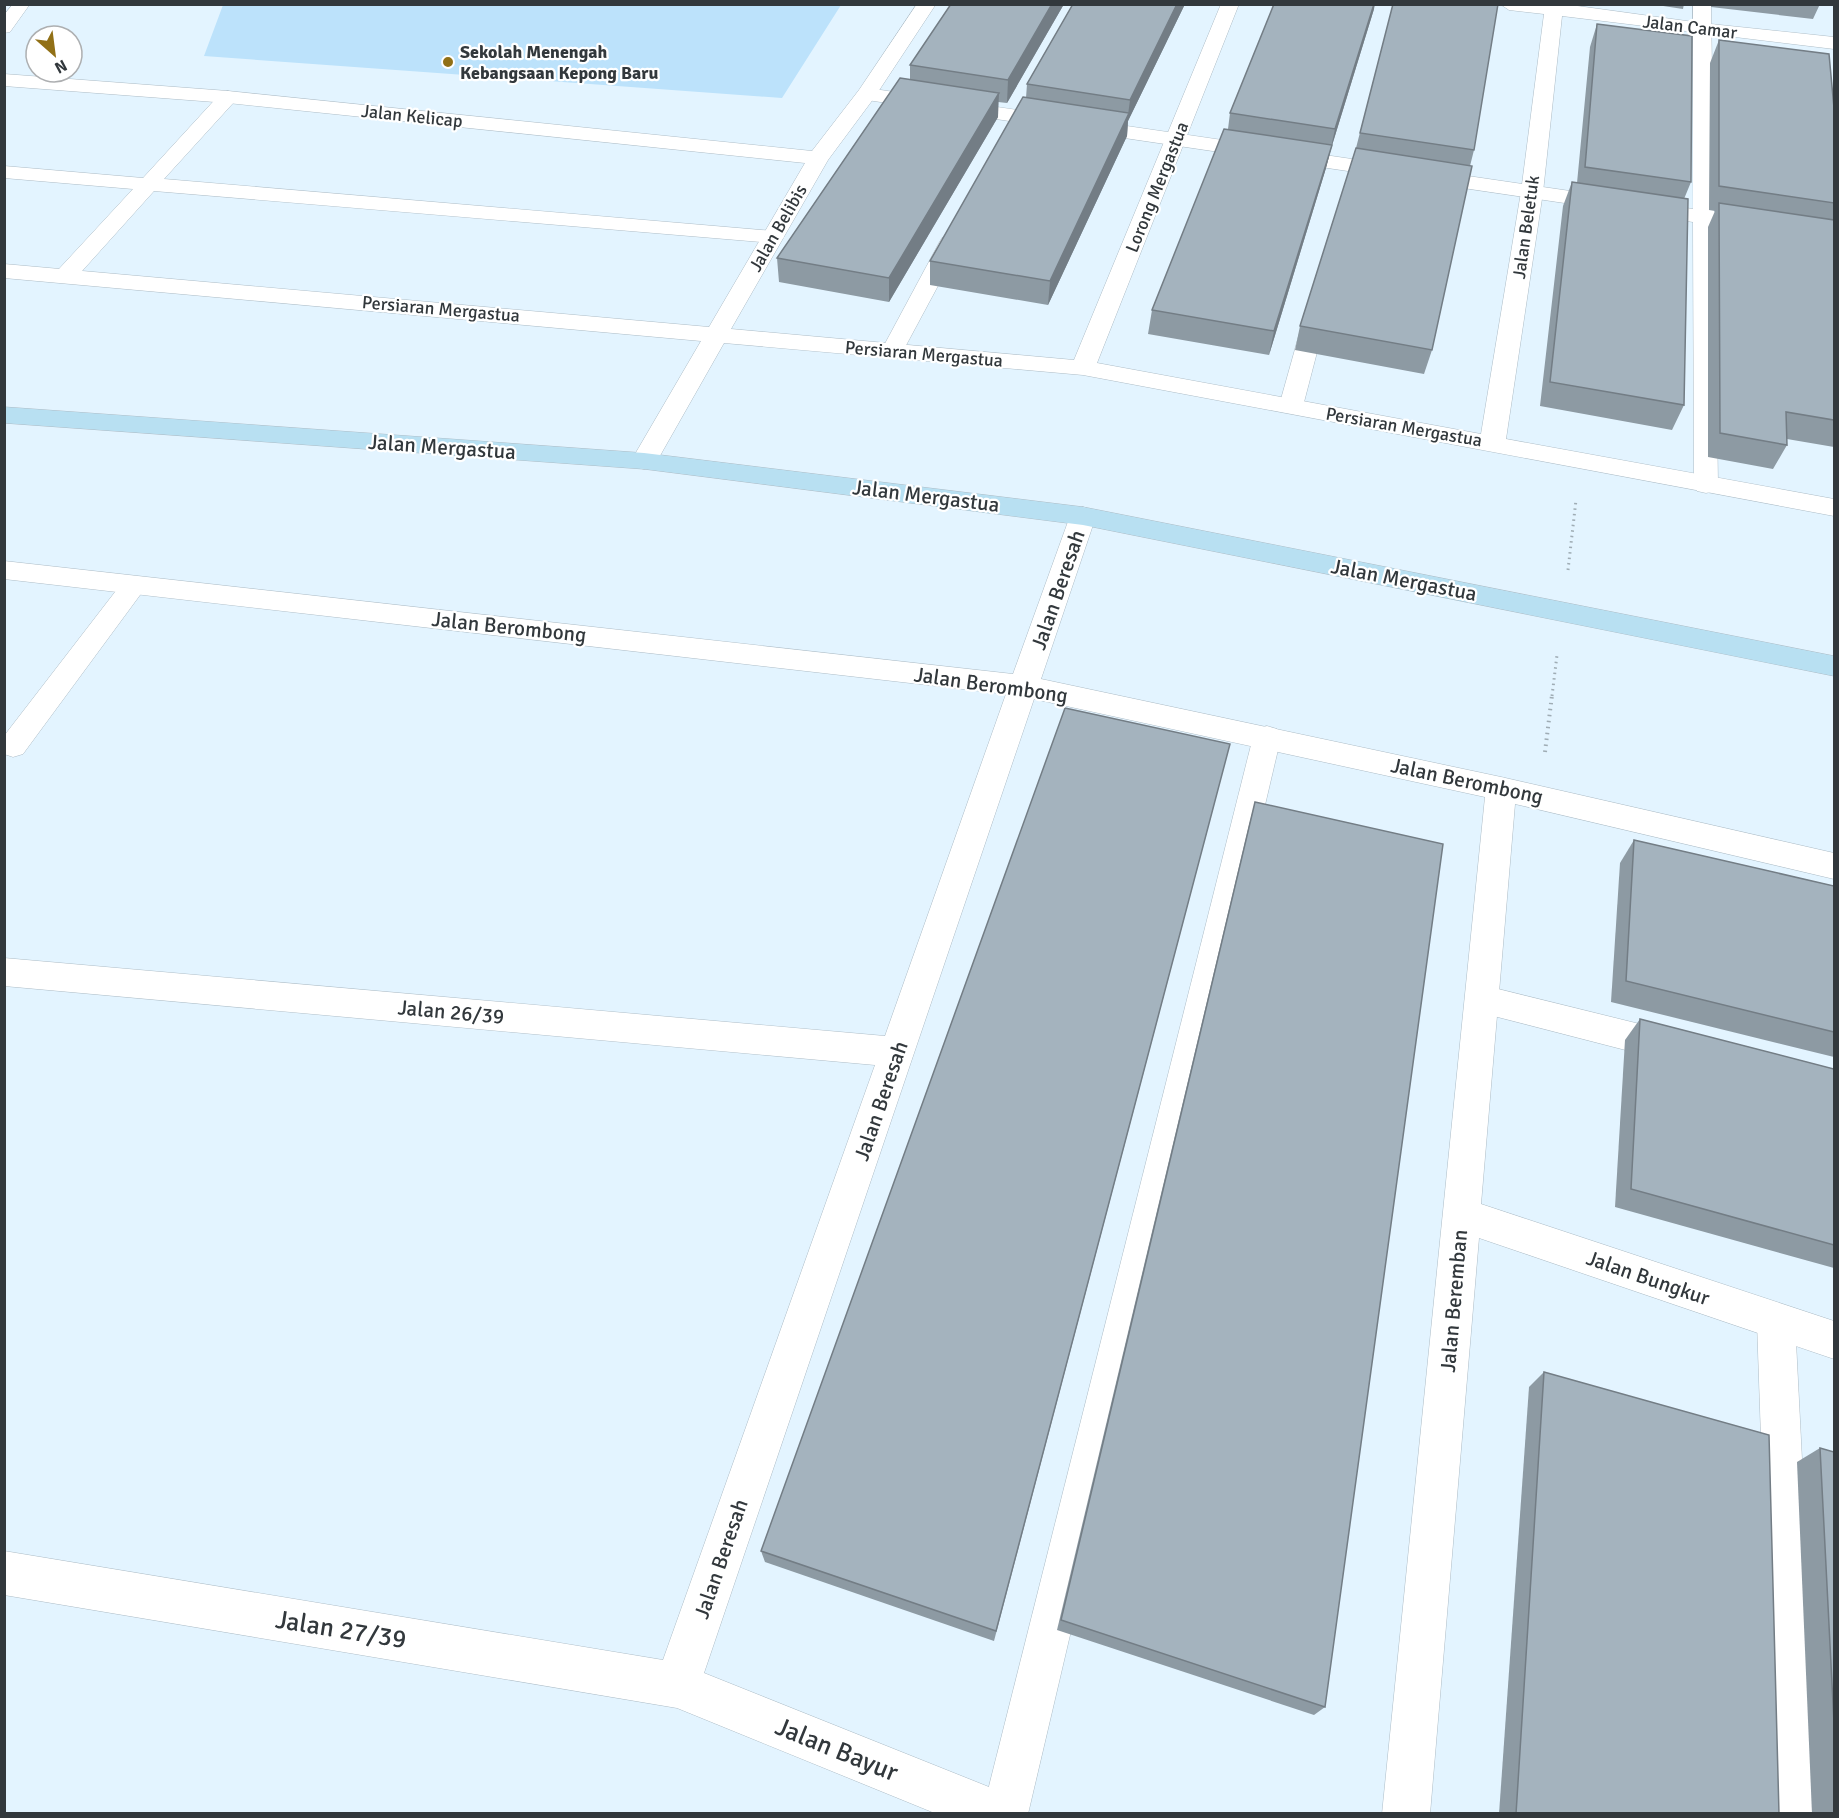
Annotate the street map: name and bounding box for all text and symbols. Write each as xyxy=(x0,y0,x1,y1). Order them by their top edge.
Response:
street label: Jalan Camar xyxy=(1642,10,1739,44)
north arrow xyxy=(24,24,84,84)
place label: Sekolah Menengah Kebangsaan Kepong Baru xyxy=(460,41,658,84)
text: N xyxy=(51,55,70,78)
marker: Sekolah Menengah Kebangsaan Kepong Baru xyxy=(441,55,455,69)
street label: Jalan Kelicap xyxy=(360,100,464,132)
street label: Lorong Mergastua xyxy=(1121,118,1193,256)
street label: Jalan Beletuk xyxy=(1508,174,1544,280)
street label: Jalan Belibis xyxy=(744,180,812,276)
street label: Persiaran Mergastua xyxy=(361,291,521,327)
street label: Persiaran Mergastua xyxy=(844,336,1004,372)
street label: Persiaran Mergastua xyxy=(1324,402,1484,452)
street label: Jalan Mergastua xyxy=(367,429,517,465)
street label: Jalan Mergastua xyxy=(851,474,1001,518)
street label: Jalan Beresah xyxy=(1025,527,1091,653)
street label: Jalan Mergastua xyxy=(1329,553,1479,607)
street label: Jalan Berombong xyxy=(430,606,588,648)
street label: Jalan Berombong xyxy=(912,661,1070,709)
street label: Jalan Berombong xyxy=(1388,752,1546,810)
street label: Jalan 26/39 xyxy=(397,994,505,1030)
street label: Jalan Beresah xyxy=(848,1038,914,1164)
street label: Jalan Beremban xyxy=(1435,1228,1473,1374)
street label: Jalan Bungkur xyxy=(1583,1245,1713,1311)
street label: Jalan Beresah xyxy=(688,1496,754,1622)
street label: Jalan 27/39 xyxy=(273,1604,409,1656)
street label: Jalan Bayur xyxy=(771,1711,903,1789)

